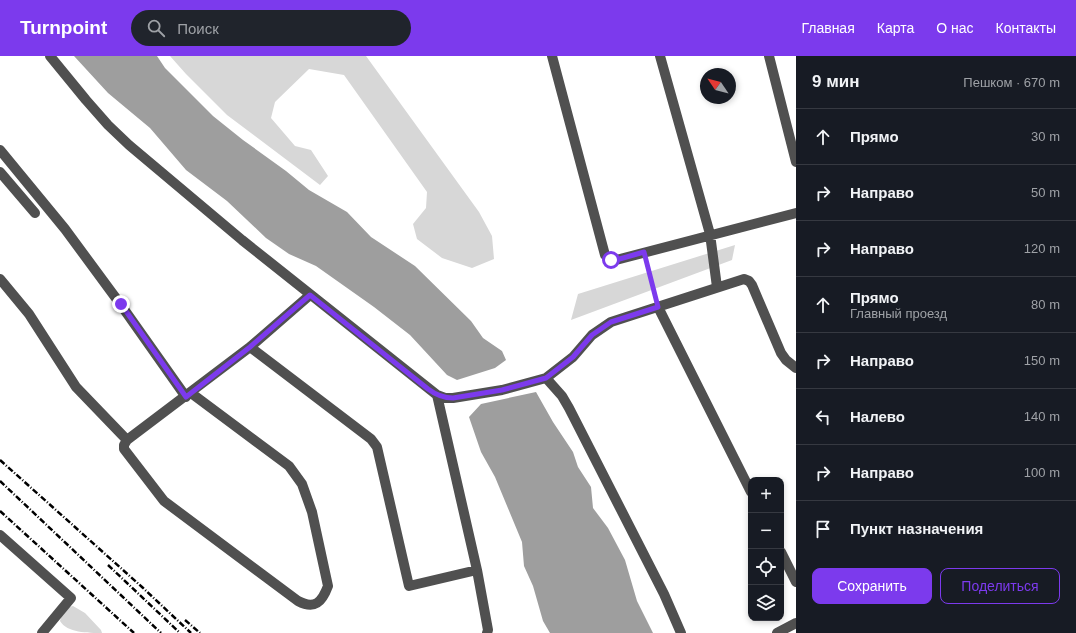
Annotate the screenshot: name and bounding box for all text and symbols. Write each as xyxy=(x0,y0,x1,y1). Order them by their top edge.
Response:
search box xyxy=(131,10,411,46)
text: Turnpoint xyxy=(20,17,107,38)
icon: search xyxy=(145,17,167,39)
text: Поиск xyxy=(177,20,219,37)
text: Главная xyxy=(801,20,855,36)
text: Карта xyxy=(877,20,914,36)
text: О нас xyxy=(936,20,974,36)
text: Контакты xyxy=(996,20,1056,36)
north arrow xyxy=(700,68,736,104)
text: 9 мин xyxy=(812,72,859,91)
text: Пешком · 670 m xyxy=(963,75,1060,90)
icon: ahead xyxy=(812,126,834,148)
text: Прямо xyxy=(850,128,899,145)
text: 30 m xyxy=(1031,129,1060,144)
icon: right xyxy=(812,182,834,204)
text: Направо xyxy=(850,184,914,201)
text: 50 m xyxy=(1031,185,1060,200)
icon: right xyxy=(812,238,834,260)
text: Направо xyxy=(850,240,914,257)
text: 120 m xyxy=(1024,241,1060,256)
route start xyxy=(602,251,620,269)
text: Прямо xyxy=(850,289,899,306)
icon: ahead xyxy=(812,294,834,316)
route end xyxy=(112,295,130,313)
text: 80 m xyxy=(1031,297,1060,312)
text: Главный проезд xyxy=(850,306,947,321)
icon: right xyxy=(812,350,834,372)
text: Направо xyxy=(850,352,914,369)
text: 150 m xyxy=(1024,353,1060,368)
icon: left xyxy=(812,406,834,428)
text: Налево xyxy=(850,408,905,425)
text: 140 m xyxy=(1024,409,1060,424)
icon: right xyxy=(812,462,834,484)
text: Направо xyxy=(850,464,914,481)
text: 100 m xyxy=(1024,465,1060,480)
map controls xyxy=(748,477,784,621)
button: + xyxy=(748,477,784,513)
button: − xyxy=(748,513,784,549)
icon: arrive xyxy=(812,518,834,540)
text: Пункт назначения xyxy=(850,520,983,537)
button: locate xyxy=(748,549,784,585)
button: Сохранить xyxy=(812,568,932,604)
button: Поделиться xyxy=(940,568,1060,604)
button: layers xyxy=(748,585,784,621)

